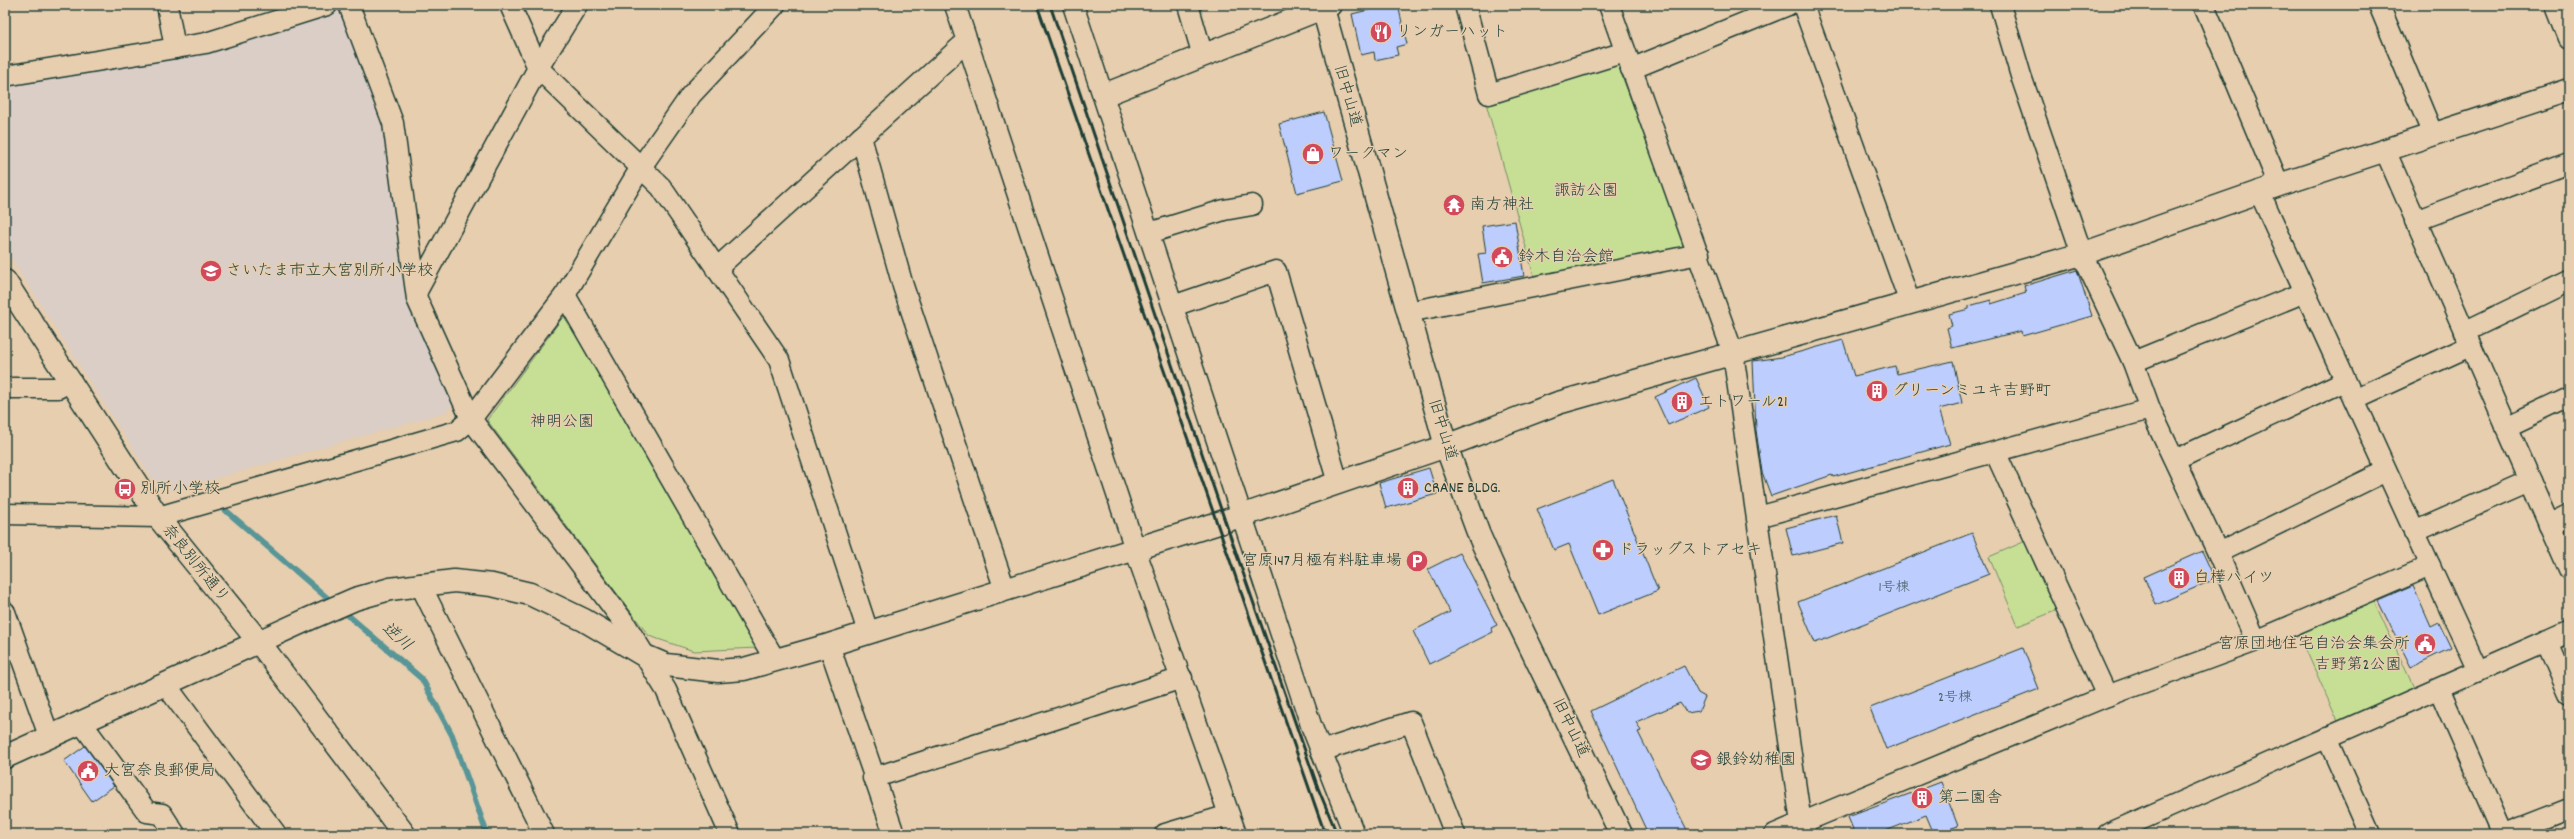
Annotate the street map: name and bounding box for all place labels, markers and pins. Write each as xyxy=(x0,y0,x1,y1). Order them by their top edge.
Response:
restaurant icon: リンガーハット xyxy=(1368,19,1394,45)
place label: リンガーハット xyxy=(1396,21,1508,44)
shop icon: ワークマン xyxy=(1300,141,1326,167)
place label: ワークマン xyxy=(1328,143,1408,166)
temple icon: 南方神社 xyxy=(1441,192,1467,218)
place label: 南方神社 xyxy=(1470,194,1534,217)
public building icon: 鈴木自治会館 xyxy=(1489,244,1515,270)
place label: 鈴木自治会館 xyxy=(1518,246,1614,269)
school or university icon: さいたま市立大宮別所小学校 xyxy=(198,258,224,284)
place label: さいたま市立大宮別所小学校 xyxy=(226,260,433,283)
building icon: グリーンミユキ吉野町 xyxy=(1864,378,1890,404)
place label: グリーンミユキ吉野町 xyxy=(1892,380,2051,403)
building icon: エトワール21 xyxy=(1669,389,1695,415)
place label: エトワール21 xyxy=(1698,391,1788,414)
building icon: CRANE BLDG. xyxy=(1395,475,1421,501)
bus stop icon: 別所小学校 xyxy=(112,476,138,502)
place label: CRANE BLDG. xyxy=(1424,477,1500,500)
place label: 別所小学校 xyxy=(140,478,220,501)
pharmacy icon: ドラッグストアセキ xyxy=(1590,537,1616,563)
place label: ドラッグストアセキ xyxy=(1618,539,1762,562)
parking icon: 宮原147月極有料駐車場 xyxy=(1404,548,1430,574)
place label: 宮原147月極有料駐車場 xyxy=(1242,550,1402,573)
building icon: 白樺ハイツ xyxy=(2166,565,2192,591)
place label: 白樺ハイツ xyxy=(2194,567,2274,590)
public building icon: 宮原団地住宅自治会集会所 xyxy=(2412,631,2438,657)
place label: 宮原団地住宅自治会集会所 xyxy=(2218,633,2410,656)
school or university icon: 銀鈴幼稚園 xyxy=(1688,747,1714,773)
place label: 銀鈴幼稚園 xyxy=(1716,749,1796,772)
public building icon: 大宮奈良郵便局 xyxy=(75,758,101,784)
place label: 大宮奈良郵便局 xyxy=(104,760,216,783)
building icon: 第二園舎 xyxy=(1909,785,1935,811)
place label: 第二園舎 xyxy=(1938,787,2002,810)

